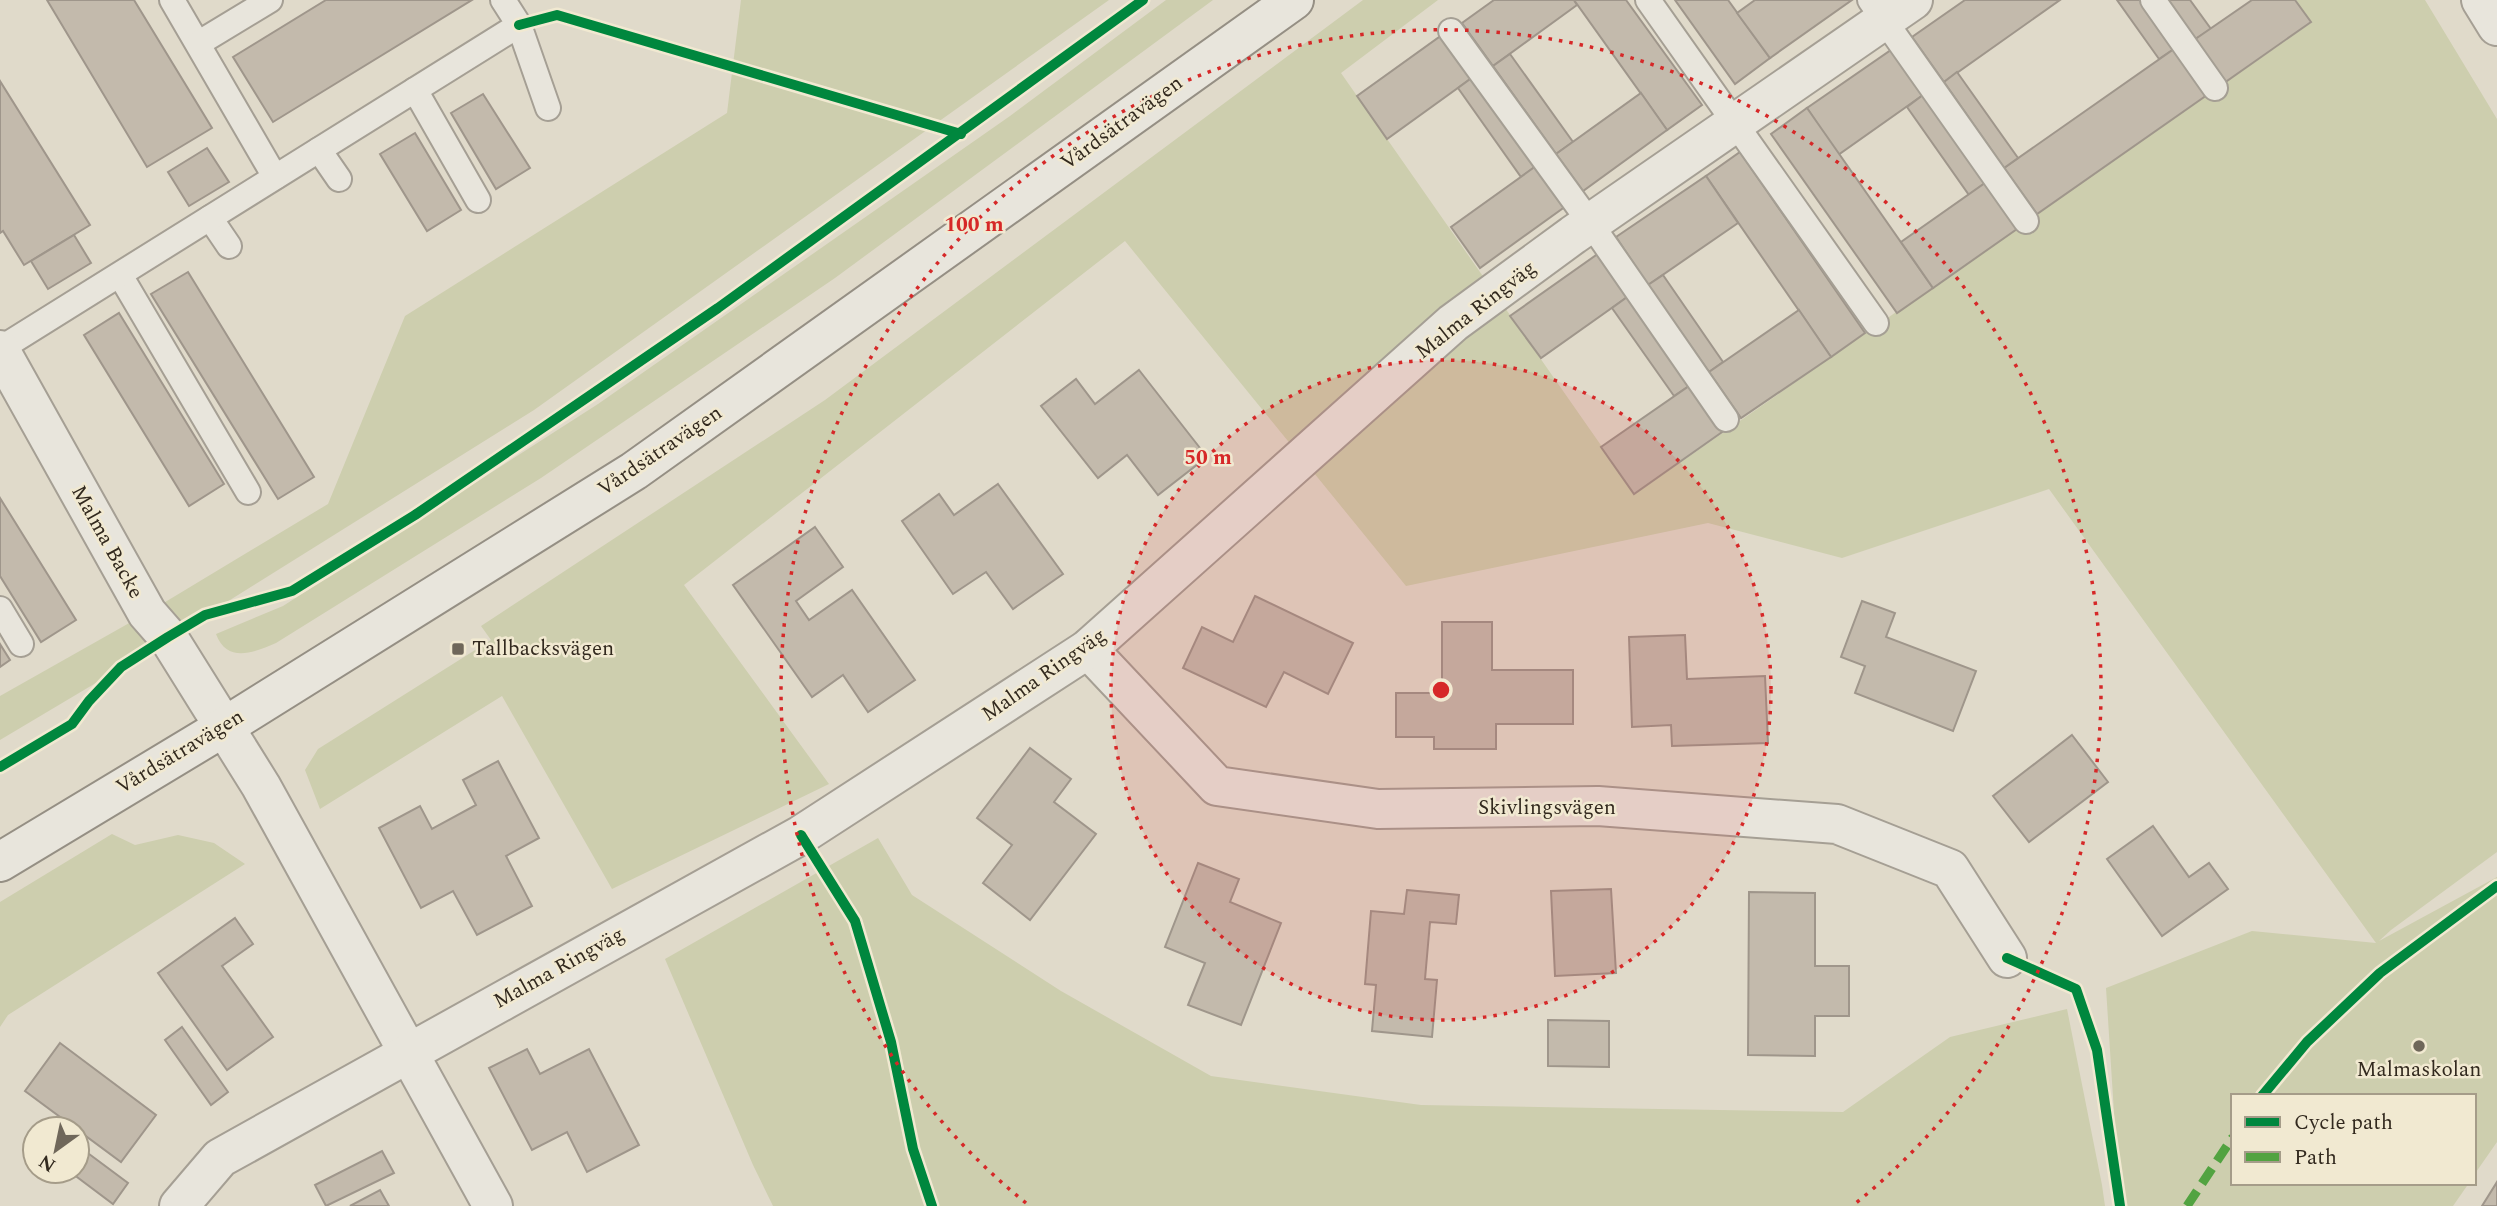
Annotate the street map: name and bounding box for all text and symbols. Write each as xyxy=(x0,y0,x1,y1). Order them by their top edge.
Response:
street label: Vårdsätravägen xyxy=(1054,68,1190,178)
text: 100 m xyxy=(944,209,1004,241)
street label: Malma Ringväg xyxy=(1409,253,1543,367)
street label: Vårdsätravägen xyxy=(591,397,729,505)
text: 50 m xyxy=(1184,442,1232,474)
street label: Malma Backe xyxy=(63,479,151,605)
street label: Malma Ringväg xyxy=(975,620,1113,730)
place label: Tallbacksvägen xyxy=(472,633,614,665)
marker: Tallbacksvägen xyxy=(450,641,466,657)
centre of rings xyxy=(1429,678,1453,702)
street label: Vårdsätravägen xyxy=(110,701,250,803)
street label: Skivlingsvägen xyxy=(1478,792,1616,824)
street label: Malma Ringväg xyxy=(488,919,630,1017)
marker: Malmaskolan xyxy=(2411,1038,2427,1054)
place label: Malmaskolan xyxy=(2356,1054,2482,1086)
legend xyxy=(2231,1094,2476,1185)
text: Cycle path xyxy=(2294,1107,2393,1139)
north arrow xyxy=(21,1115,91,1185)
text: Path xyxy=(2294,1142,2337,1174)
text: N xyxy=(33,1147,62,1179)

